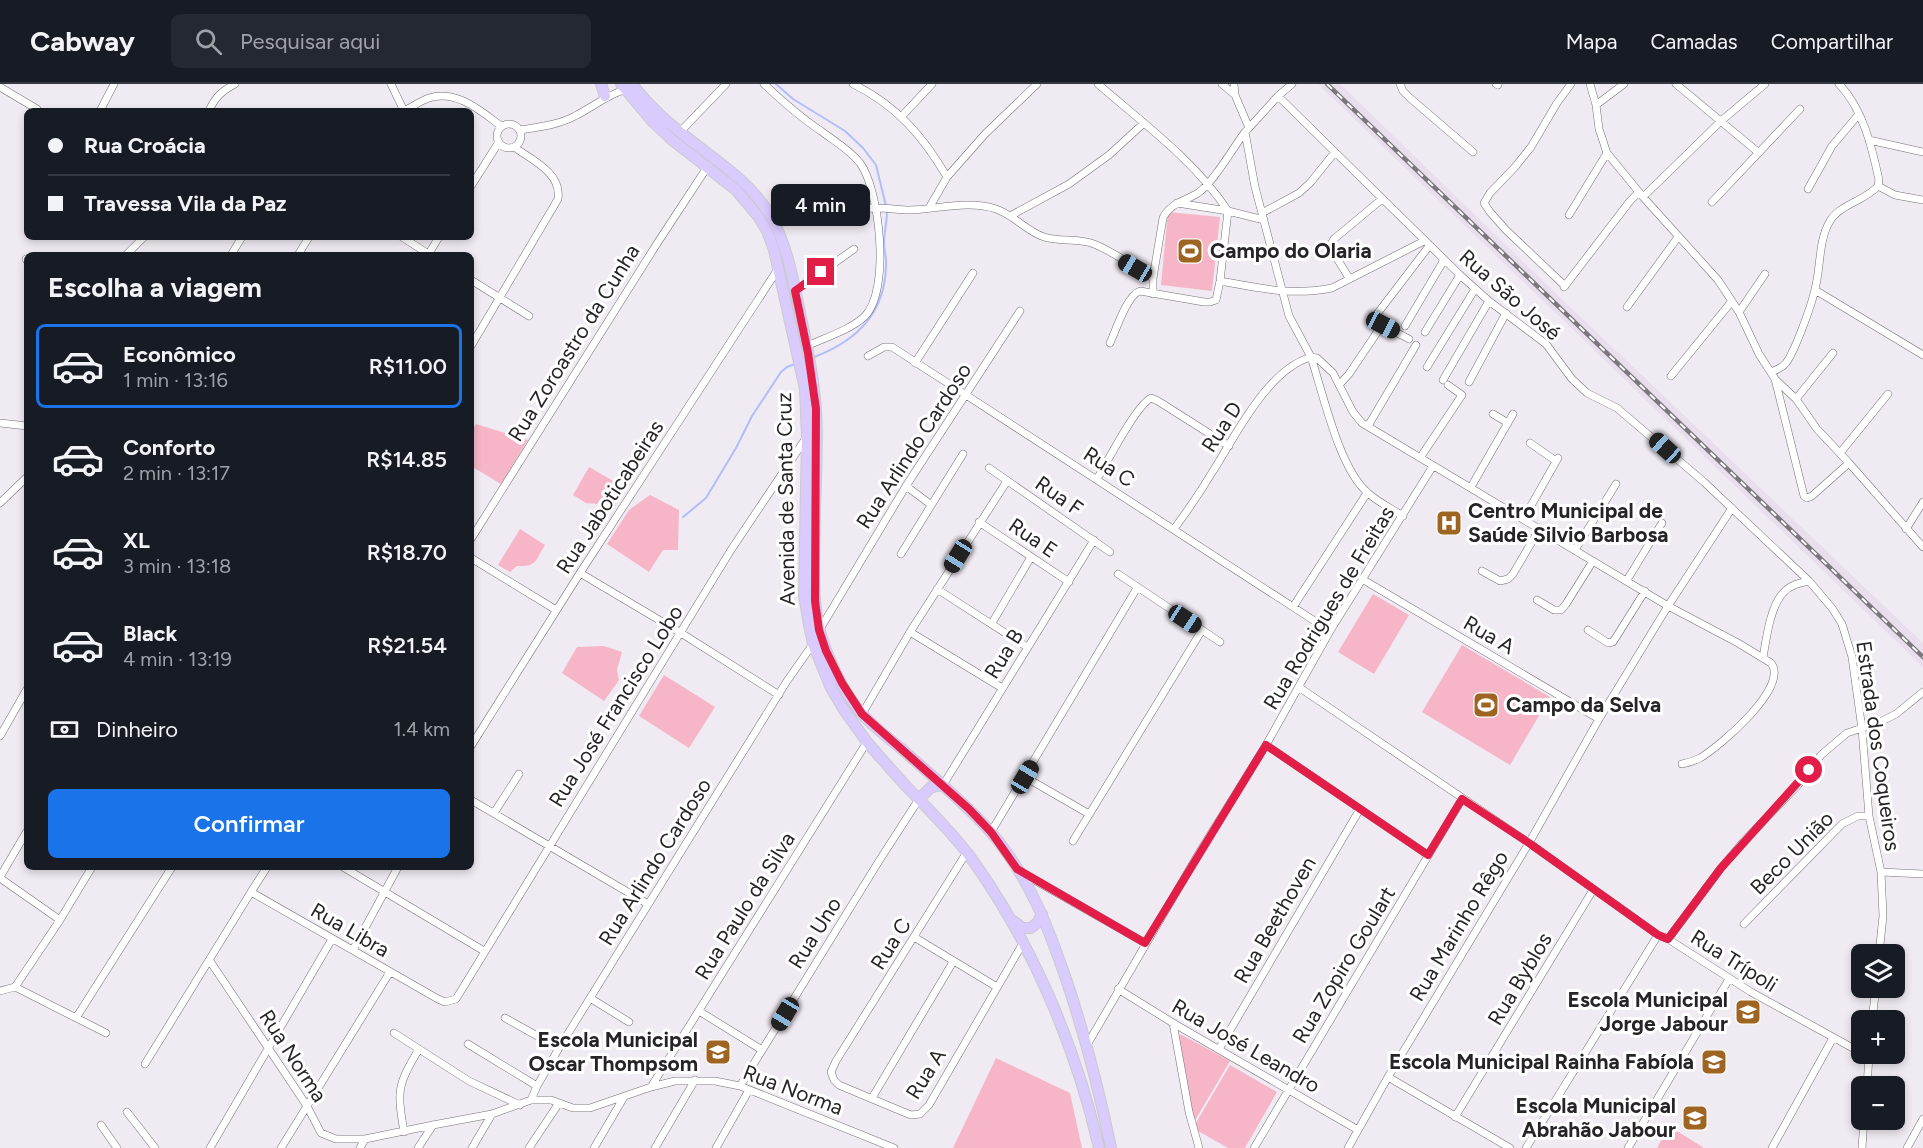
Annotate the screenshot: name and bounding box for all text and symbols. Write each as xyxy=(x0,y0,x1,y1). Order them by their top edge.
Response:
search box xyxy=(171,14,591,68)
text: Cabway xyxy=(30,24,135,58)
icon: search xyxy=(192,25,225,58)
text: Pesquisar aqui xyxy=(240,28,380,55)
text: Mapa xyxy=(1566,29,1617,54)
text: Camadas xyxy=(1650,29,1738,54)
text: Compartilhar xyxy=(1771,29,1893,54)
text: Rua Croácia xyxy=(84,132,206,159)
callout: 4 min xyxy=(772,185,870,227)
text: Travessa Vila da Paz xyxy=(84,190,287,217)
text: 4 min xyxy=(795,193,846,217)
sports icon: Campo do Olaria xyxy=(1175,236,1205,266)
place label: Campo do Olaria xyxy=(1210,238,1372,263)
street label: Rua Zoroastro da Cunha xyxy=(503,240,645,446)
street label: Rua São José xyxy=(1455,244,1566,345)
car xyxy=(1115,251,1155,285)
route end xyxy=(807,258,834,285)
text: Escolha a viagem xyxy=(48,271,262,304)
car xyxy=(1363,309,1403,341)
icon: car xyxy=(51,339,105,393)
text: Econômico xyxy=(123,341,236,368)
text: R$11.00 xyxy=(369,353,447,380)
street label: Rua Arlindo Cardoso xyxy=(851,358,976,533)
text: 1 min · 13:16 xyxy=(123,368,228,392)
street label: Avenida de Santa Cruz xyxy=(771,392,800,606)
street label: Rua D xyxy=(1196,397,1247,457)
street label: Rua Jaboticabeiras xyxy=(551,415,669,578)
car xyxy=(1646,429,1684,467)
icon: car xyxy=(51,432,105,486)
text: Conforto xyxy=(123,434,215,461)
street label: Rua C xyxy=(1079,441,1140,492)
text: R$14.85 xyxy=(366,446,447,473)
text: 2 min · 13:17 xyxy=(123,461,230,485)
street label: Rua F xyxy=(1031,470,1088,521)
place label: Centro Municipal de Saúde Silvio Barbosa xyxy=(1468,498,1669,547)
street label: Rua Rodrigues de Freitas xyxy=(1258,502,1399,714)
hospital icon: Centro Municipal de Saúde Silvio Barbosa xyxy=(1434,508,1464,538)
street label: Rua E xyxy=(1004,512,1062,563)
icon: car xyxy=(51,525,105,579)
text: XL xyxy=(123,527,150,554)
car xyxy=(941,536,975,576)
text: R$18.70 xyxy=(367,539,447,566)
text: 3 min · 13:18 xyxy=(123,554,231,578)
street label: Rua José Francisco Lobo xyxy=(543,600,688,811)
car xyxy=(1165,602,1205,636)
street label: Rua A xyxy=(1459,610,1519,659)
icon: car xyxy=(51,618,105,672)
text: Black xyxy=(123,620,177,647)
street label: Rua B xyxy=(979,624,1028,683)
text: R$21.54 xyxy=(367,632,447,659)
street label: Estrada dos Coqueiros xyxy=(1851,639,1906,853)
text: 4 min · 13:19 xyxy=(123,647,232,671)
sports icon: Campo da Selva xyxy=(1471,690,1501,720)
place label: Campo da Selva xyxy=(1506,692,1661,717)
icon: cash xyxy=(48,713,81,746)
text: Dinheiro xyxy=(96,716,178,743)
text: 1.4 km xyxy=(394,717,450,741)
route start xyxy=(1795,756,1822,783)
car xyxy=(1008,757,1042,797)
street label: Rua Arlindo Cardoso xyxy=(593,774,716,950)
button: Confirmar xyxy=(48,789,450,858)
street label: Beco União xyxy=(1745,806,1838,899)
street label: Rua Paulo da Silva xyxy=(689,827,800,984)
street label: Rua Marinho Rêgo xyxy=(1404,846,1513,1006)
street label: Rua Beethoven xyxy=(1228,852,1321,987)
street label: Rua Zopiro Goulart xyxy=(1287,882,1400,1048)
street label: Rua Uno xyxy=(783,892,846,973)
street label: Rua Libra xyxy=(306,897,394,962)
street label: Rua C xyxy=(865,913,916,974)
street label: Rua Trípoli xyxy=(1686,924,1782,997)
street label: Rua Byblos xyxy=(1482,928,1557,1030)
map controls xyxy=(1851,944,1905,1130)
button: layers xyxy=(1851,944,1905,998)
place label: Escola Municipal Jorge Jabour xyxy=(1568,987,1728,1036)
street label: Rua José Leandro xyxy=(1168,993,1325,1098)
car xyxy=(768,994,802,1034)
school or university icon: Escola Municipal Jorge Jabour xyxy=(1733,997,1763,1027)
street label: Rua Norma xyxy=(254,1005,332,1107)
button: + xyxy=(1851,1010,1905,1064)
place label: Escola Municipal Oscar Thompsom xyxy=(528,1027,698,1076)
school or university icon: Escola Municipal Oscar Thompsom xyxy=(703,1037,733,1067)
street label: Rua A xyxy=(900,1044,951,1104)
school or university icon: Escola Municipal Rainha Fabíola xyxy=(1699,1047,1729,1077)
place label: Escola Municipal Rainha Fabíola xyxy=(1389,1049,1694,1074)
street label: Rua Norma xyxy=(740,1059,847,1120)
button: − xyxy=(1851,1076,1905,1130)
place label: Escola Municipal Abrahão Jabour xyxy=(1516,1093,1676,1142)
school or university icon: Escola Municipal Abrahão Jabour xyxy=(1680,1103,1710,1133)

